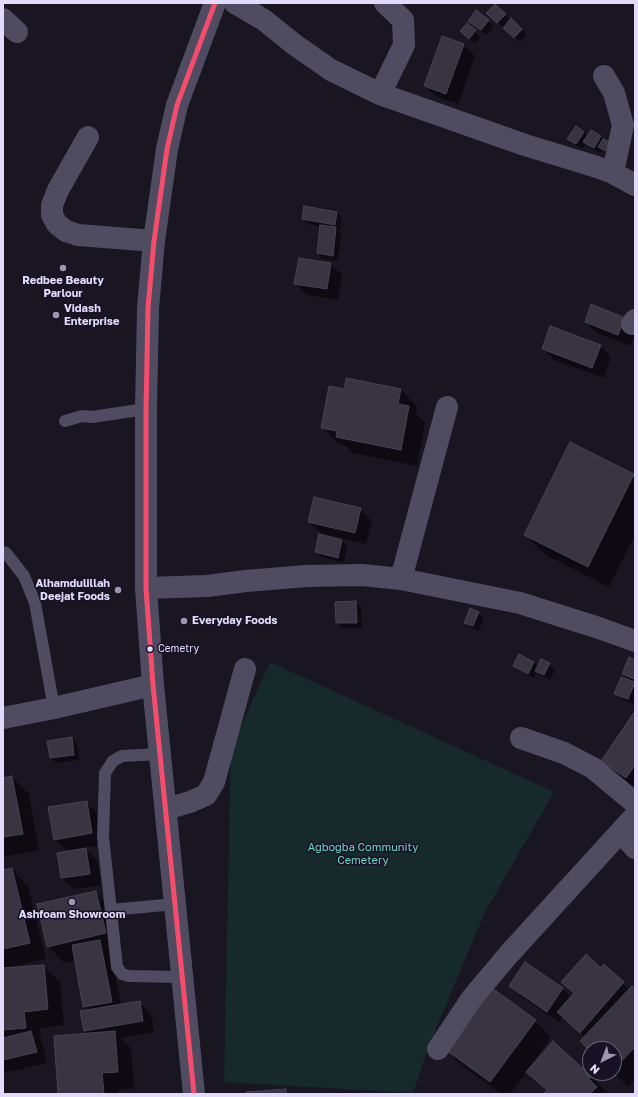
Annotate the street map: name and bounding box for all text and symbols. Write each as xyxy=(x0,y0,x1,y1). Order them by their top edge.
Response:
marker: Redbee Beauty Parlour xyxy=(58,263,68,273)
place label: Redbee Beauty Parlour xyxy=(22,274,104,300)
place label: Vidash Enterprise xyxy=(64,302,119,328)
marker: Vidash Enterprise xyxy=(51,310,61,320)
place label: Alhamdulillah Deejat Foods xyxy=(36,577,110,603)
marker: Alhamdulillah Deejat Foods xyxy=(113,585,123,595)
place label: Everyday Foods xyxy=(192,614,277,628)
marker: Everyday Foods xyxy=(179,616,189,626)
place label: Cemetry xyxy=(158,643,199,655)
marker: Cemetry xyxy=(145,644,155,654)
park label: Agbogba Community Cemetery xyxy=(308,841,418,867)
marker: Ashfoam Showroom xyxy=(67,897,77,907)
place label: Ashfoam Showroom xyxy=(19,908,125,922)
north arrow xyxy=(582,1041,622,1081)
text: N xyxy=(587,1062,602,1077)

